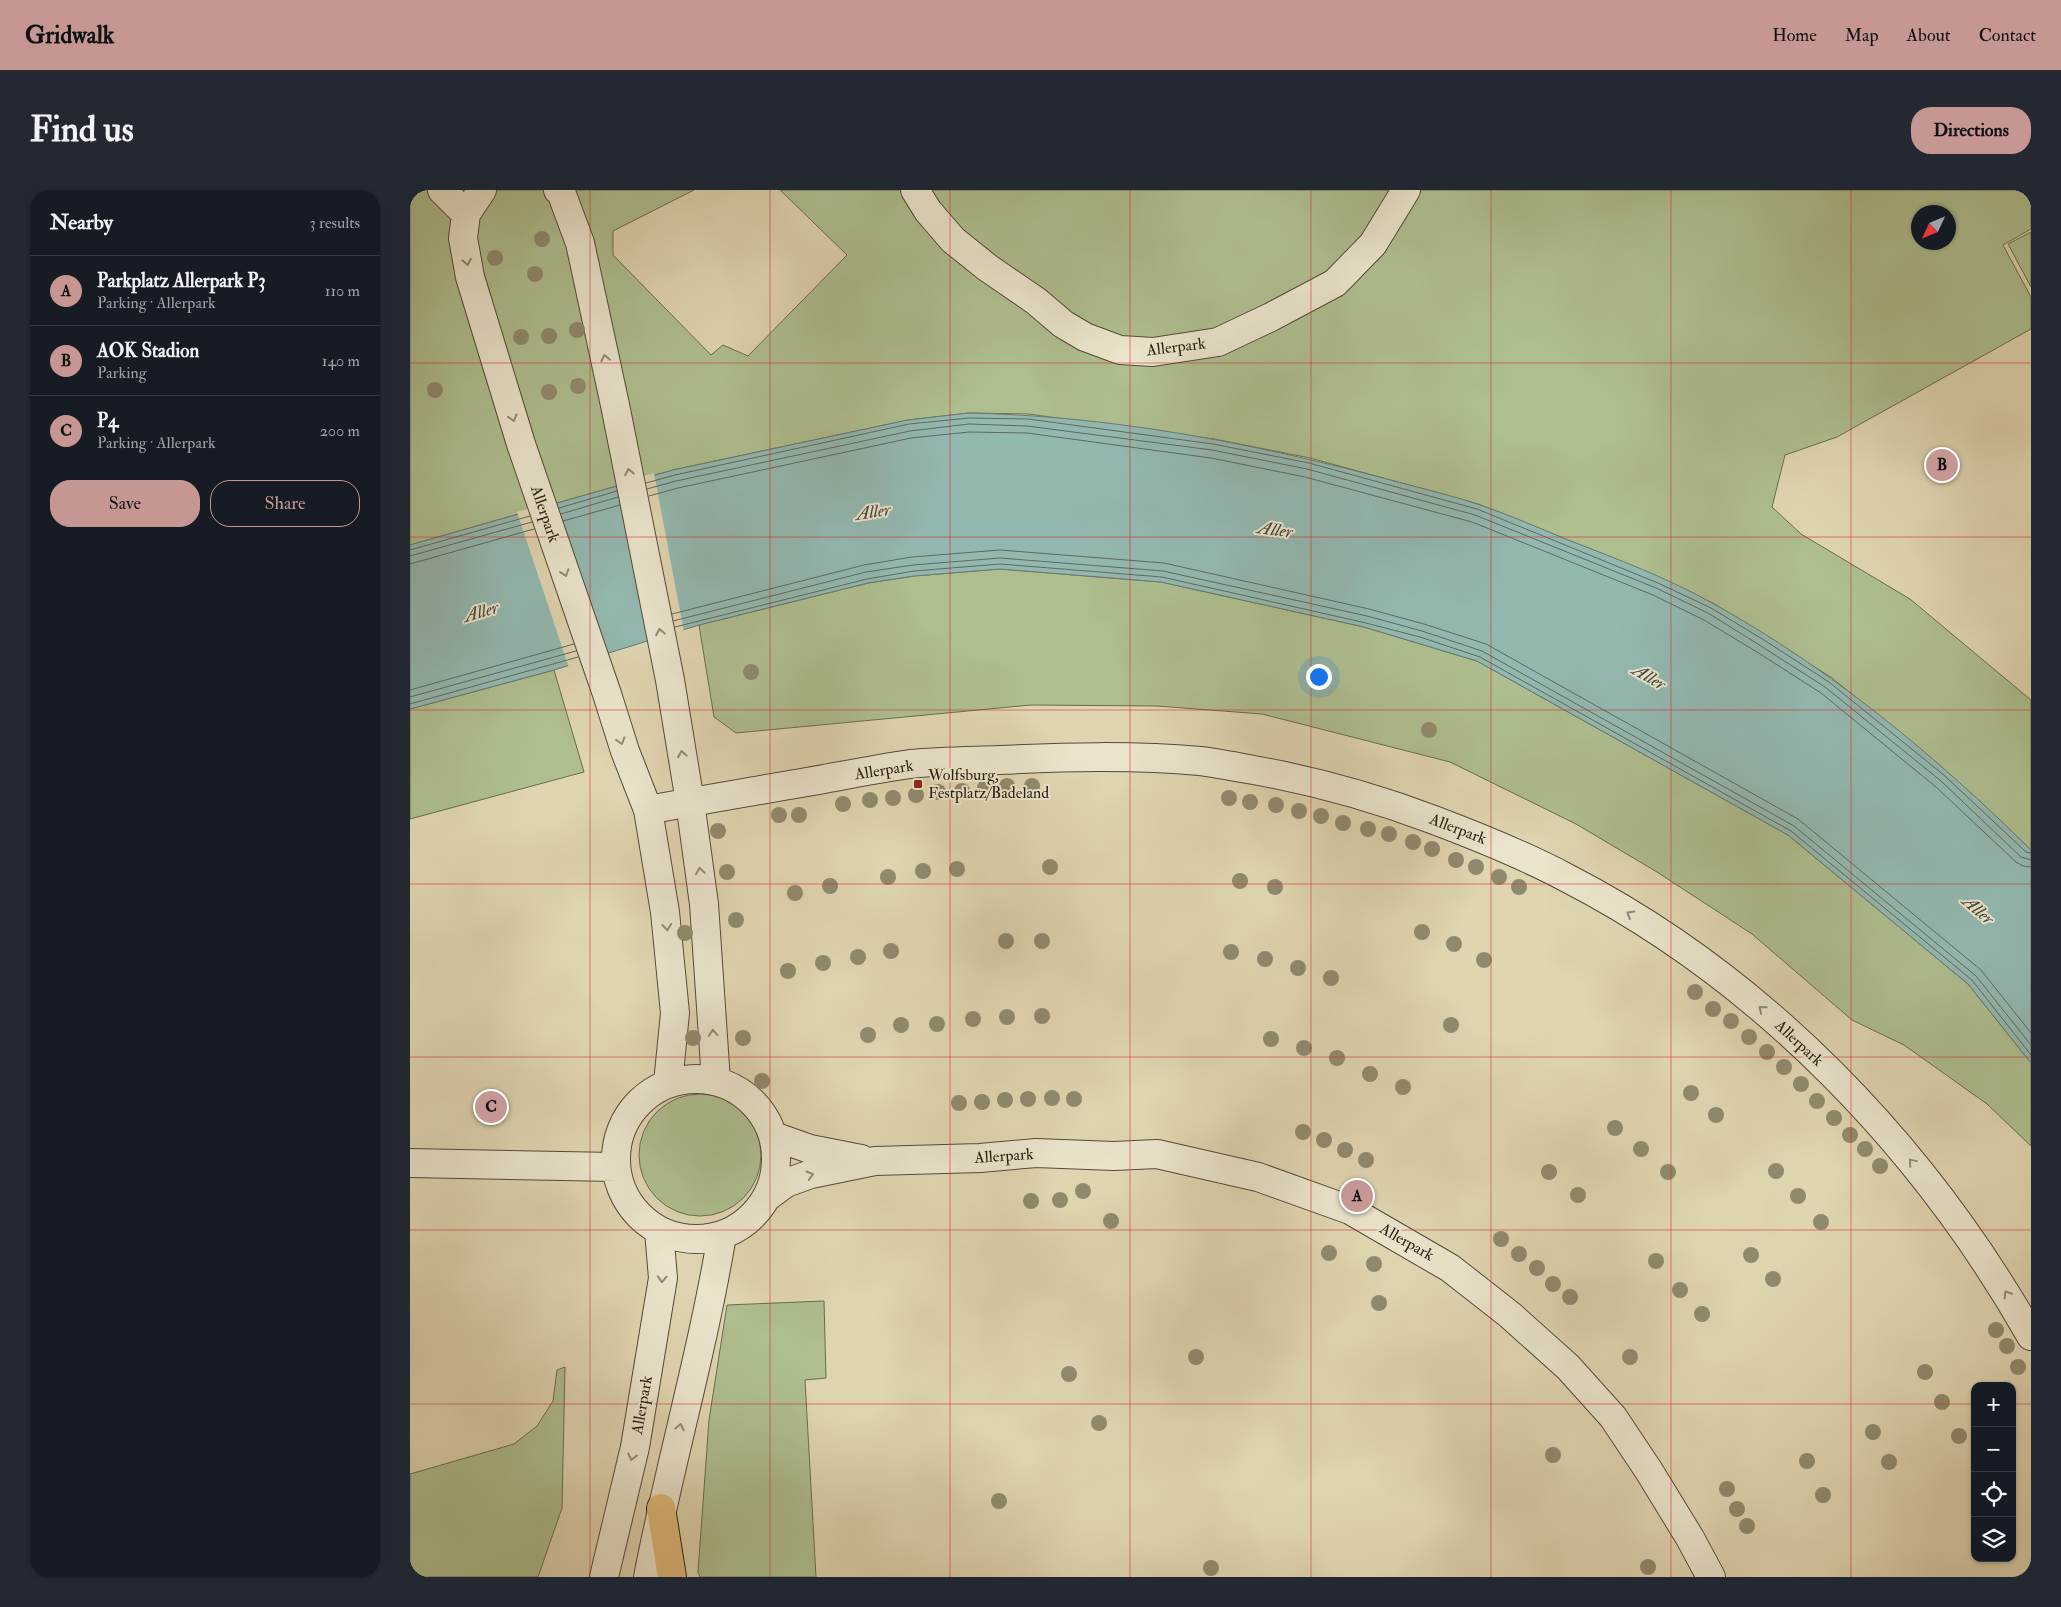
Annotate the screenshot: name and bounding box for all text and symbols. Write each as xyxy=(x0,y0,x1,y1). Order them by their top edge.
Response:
text: Gridwalk xyxy=(25,20,114,51)
text: Home xyxy=(1772,24,1817,47)
text: Map xyxy=(1845,24,1879,47)
text: About xyxy=(1907,24,1951,47)
text: Contact xyxy=(1979,24,2036,47)
button: Directions xyxy=(1911,107,2031,154)
text: Find us xyxy=(30,108,134,152)
north arrow xyxy=(1911,205,1956,250)
text: Nearby xyxy=(50,209,113,236)
text: 3 results xyxy=(309,213,360,233)
one-way arrow xyxy=(462,257,472,266)
text: Parkplatz Allerpark P3 xyxy=(97,269,266,293)
text: A xyxy=(61,281,71,301)
text: 110 m xyxy=(325,281,360,301)
text: Parking · Allerpark xyxy=(97,293,216,313)
street label: Allerpark xyxy=(1144,333,1207,362)
text: AOK Stadion xyxy=(97,339,199,363)
text: B xyxy=(61,351,71,371)
text: 140 m xyxy=(322,351,360,371)
one-way arrow xyxy=(600,353,611,362)
text: Parking xyxy=(97,363,147,383)
text: P4 xyxy=(97,409,118,433)
one-way arrow xyxy=(507,413,517,421)
text: C xyxy=(60,421,72,441)
text: 200 m xyxy=(320,421,360,441)
text: Parking · Allerpark xyxy=(97,433,216,453)
pin: B xyxy=(1926,446,1958,484)
one-way arrow xyxy=(624,468,634,477)
button: Save xyxy=(50,480,200,527)
button: Share xyxy=(210,480,360,527)
street label: Allerpark xyxy=(525,482,564,546)
water label: Aller xyxy=(852,498,893,526)
water label: Aller xyxy=(1254,516,1295,544)
one-way arrow xyxy=(560,568,570,577)
water label: Aller xyxy=(459,596,502,628)
one-way arrow xyxy=(655,627,666,636)
water label: Aller xyxy=(1626,657,1671,696)
your location xyxy=(1306,664,1332,690)
one-way arrow xyxy=(616,736,626,744)
one-way arrow xyxy=(677,749,687,758)
street label: Allerpark xyxy=(852,755,915,786)
place label: Wolfsburg, Festplatz/Badeland xyxy=(927,765,1049,804)
marker: Wolfsburg, Festplatz/Badeland xyxy=(912,778,924,790)
street label: Allerpark xyxy=(1425,809,1490,850)
one-way arrow xyxy=(695,867,706,875)
water label: Aller xyxy=(1956,889,2000,931)
one-way arrow xyxy=(1627,910,1636,920)
one-way arrow xyxy=(661,923,672,931)
one-way arrow xyxy=(1758,1006,1767,1015)
street label: Allerpark xyxy=(1769,1015,1828,1071)
one-way arrow xyxy=(707,1029,718,1037)
pin: C xyxy=(475,1088,507,1126)
street label: Allerpark xyxy=(973,1144,1035,1169)
one-way arrow xyxy=(1908,1159,1917,1168)
one-way arrow xyxy=(805,1170,814,1181)
pin: A xyxy=(1341,1177,1373,1215)
street label: Allerpark xyxy=(1375,1218,1438,1266)
one-way arrow xyxy=(656,1276,667,1284)
one-way arrow xyxy=(2003,1291,2013,1300)
street label: Allerpark xyxy=(627,1374,658,1437)
map controls xyxy=(1971,1382,2016,1562)
button: + xyxy=(1971,1382,2016,1427)
one-way arrow xyxy=(674,1422,685,1431)
button: − xyxy=(1971,1427,2016,1472)
one-way arrow xyxy=(627,1452,638,1461)
button: locate xyxy=(1971,1472,2016,1517)
button: layers xyxy=(1971,1517,2016,1562)

